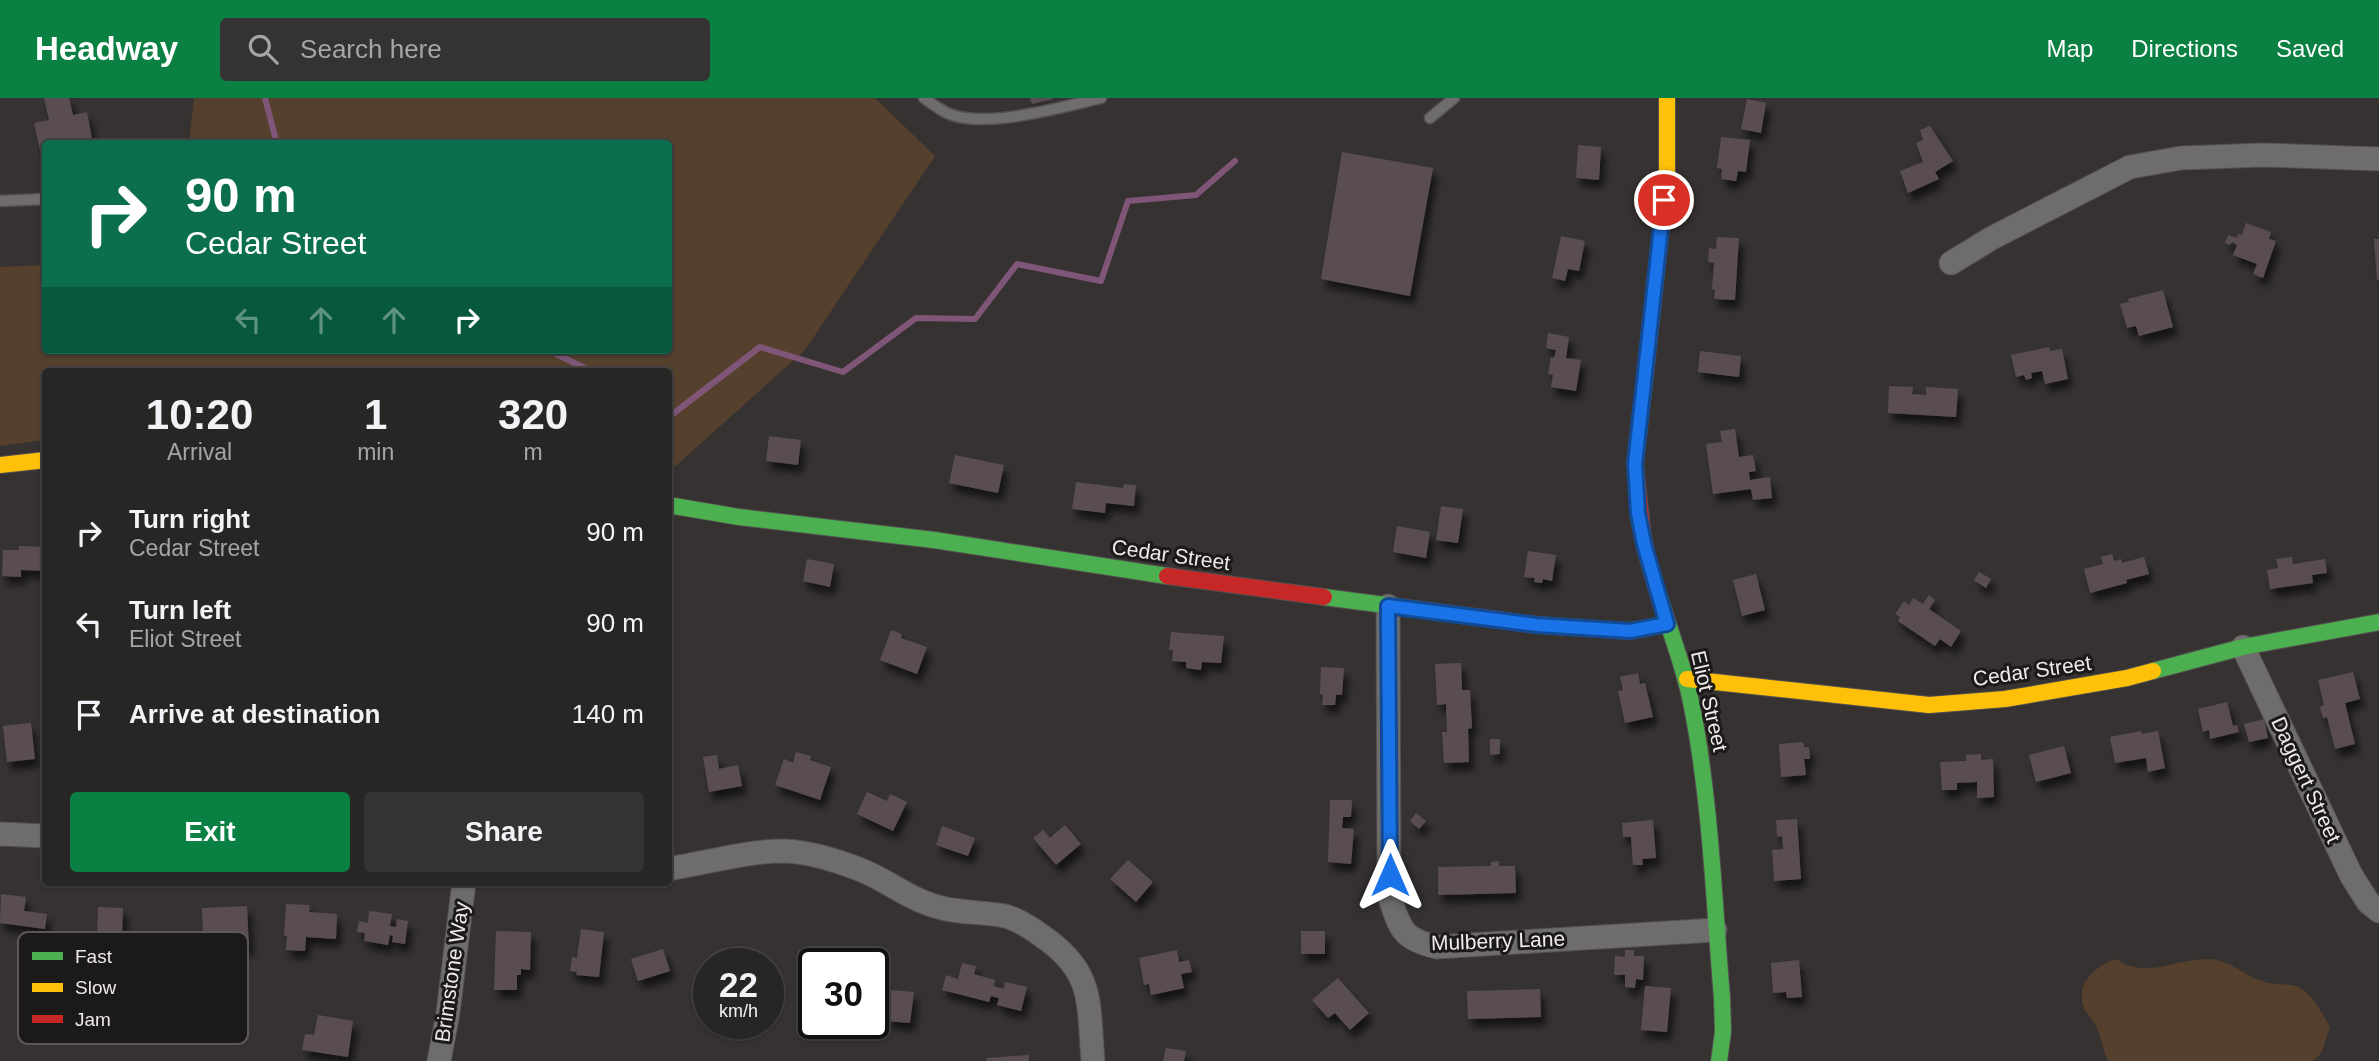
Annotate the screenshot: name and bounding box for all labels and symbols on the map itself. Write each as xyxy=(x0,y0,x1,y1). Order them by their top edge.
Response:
pin xyxy=(1634,170,1694,230)
street label: Cedar Street xyxy=(1111,535,1232,574)
street label: Eliot Street xyxy=(1687,648,1732,754)
street label: Cedar Street xyxy=(1971,651,2093,690)
street label: Daggert Street xyxy=(2267,713,2346,847)
position arrow xyxy=(1353,838,1427,912)
street label: Brimstone Way xyxy=(430,900,473,1044)
street label: Mulberry Lane xyxy=(1431,927,1565,954)
legend xyxy=(18,932,248,1044)
text: Fast xyxy=(75,946,113,967)
speed limit sign: 30 xyxy=(798,948,889,1039)
text: Slow xyxy=(75,977,116,998)
text: Jam xyxy=(75,1009,111,1030)

